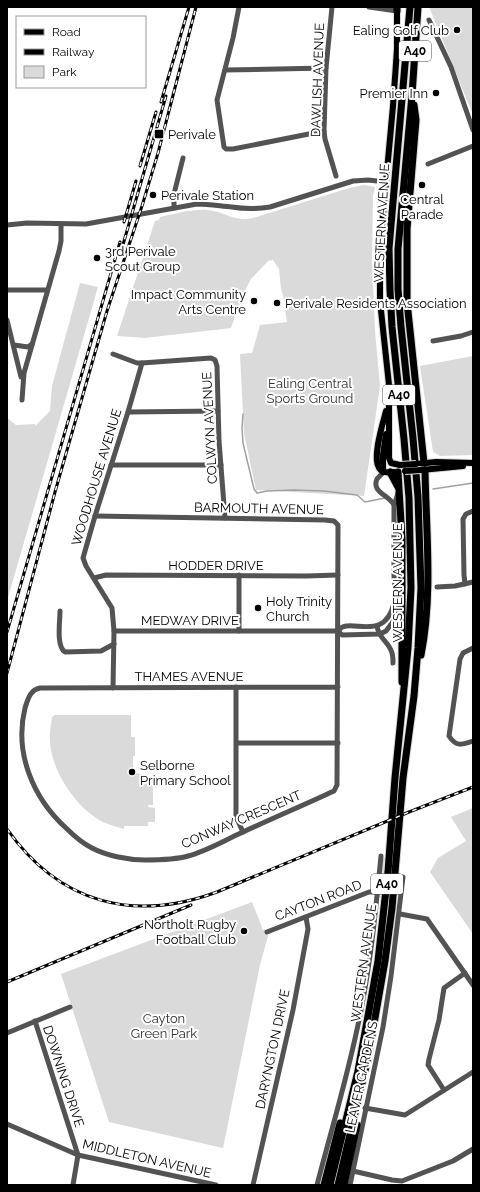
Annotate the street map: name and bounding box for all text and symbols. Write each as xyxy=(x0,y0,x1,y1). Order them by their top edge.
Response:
legend xyxy=(16,16,146,88)
street label: DAWLISH AVENUE xyxy=(308,23,327,137)
place label: Ealing Golf Club xyxy=(353,23,449,38)
text: Road xyxy=(52,25,81,39)
marker: Ealing Golf Club xyxy=(452,25,462,35)
road number: A40 xyxy=(399,41,431,61)
text: Railway xyxy=(52,45,95,59)
text: Park xyxy=(52,65,77,79)
place label: Premier Inn xyxy=(360,86,428,101)
marker: Premier Inn xyxy=(431,88,441,98)
place label: Perivale xyxy=(168,127,216,142)
marker: Perivale xyxy=(153,128,165,140)
street label: WESTERN AVENUE xyxy=(371,163,392,283)
marker: Central Parade xyxy=(417,180,427,190)
place label: Perivale Station xyxy=(161,188,254,203)
marker: Perivale Station xyxy=(148,190,158,200)
place label: Central Parade xyxy=(400,192,444,222)
place label: 3rd Perivale Scout Group xyxy=(105,244,180,274)
marker: 3rd Perivale Scout Group xyxy=(92,253,102,263)
place label: Impact Community Arts Centre xyxy=(131,287,246,317)
marker: Impact Community Arts Centre xyxy=(249,296,259,306)
place label: Perivale Residents Association xyxy=(285,296,467,311)
marker: Perivale Residents Association xyxy=(272,298,282,308)
street label: COLWYN AVENUE xyxy=(199,371,220,484)
park label: Ealing Central Sports Ground xyxy=(267,376,353,406)
road number: A40 xyxy=(383,385,415,405)
street label: WOODHOUSE AVENUE xyxy=(68,407,125,547)
street label: BARMOUTH AVENUE xyxy=(194,500,324,517)
street label: WESTERN AVENUE xyxy=(390,523,405,643)
street label: HODDER DRIVE xyxy=(168,558,264,573)
place label: Holy Trinity Church xyxy=(266,594,332,624)
marker: Holy Trinity Church xyxy=(253,603,263,613)
street label: MEDWAY DRIVE xyxy=(141,613,239,628)
street label: THAMES AVENUE xyxy=(135,669,244,684)
place label: Selborne Primary School xyxy=(140,758,231,788)
marker: Selborne Primary School xyxy=(127,767,137,777)
street label: CONWAY CRESCENT xyxy=(179,787,303,851)
road number: A40 xyxy=(371,874,403,894)
street label: CAYTON ROAD xyxy=(273,877,364,924)
street label: WESTERN AVENUE xyxy=(348,903,379,1023)
place label: Northolt Rugby Football Club xyxy=(144,917,236,947)
marker: Northolt Rugby Football Club xyxy=(239,926,249,936)
street label: DARYNGTON DRIVE xyxy=(252,988,293,1110)
park label: Cayton Green Park xyxy=(131,1011,197,1041)
street label: LEAVER GARDENS xyxy=(342,1020,381,1134)
street label: DOWNING DRIVE xyxy=(40,1023,87,1129)
street label: MIDDLETON AVENUE xyxy=(81,1136,213,1181)

